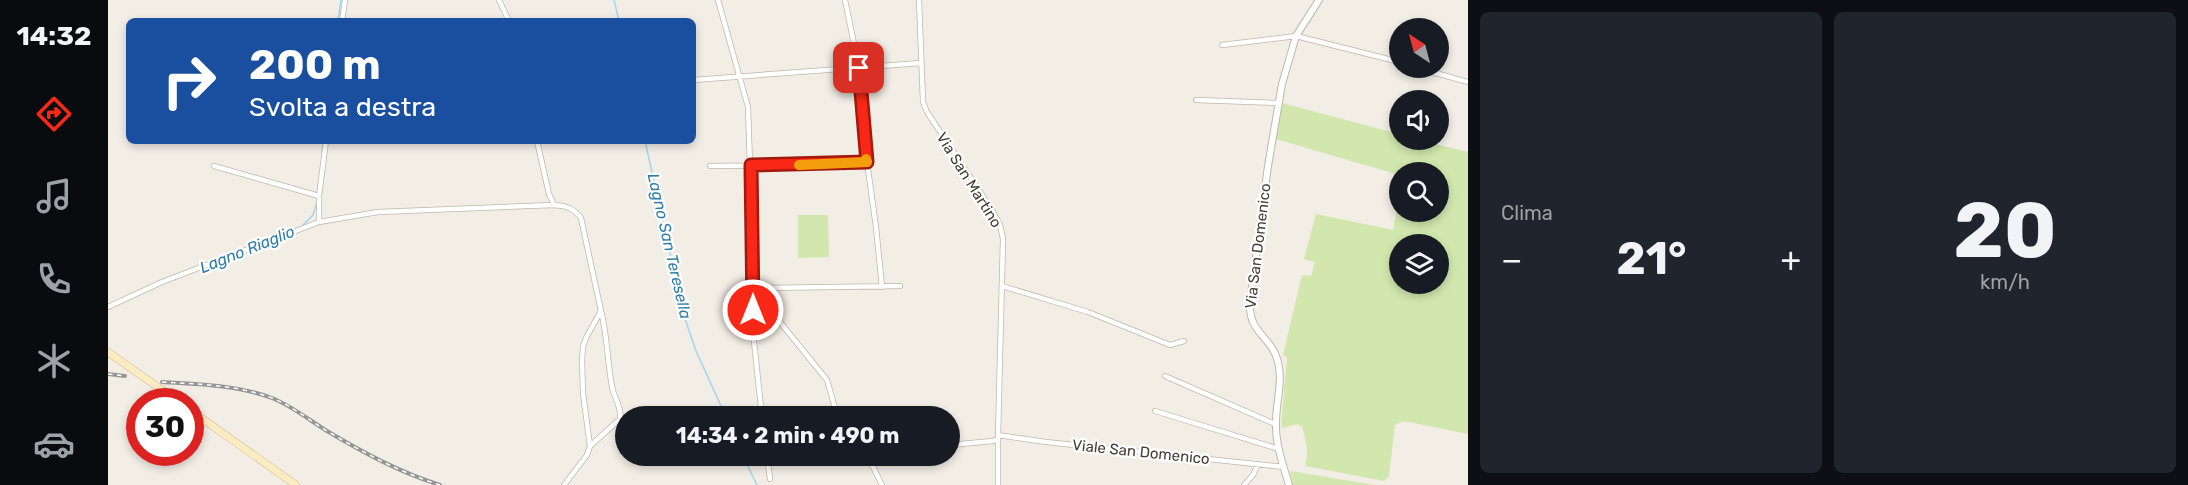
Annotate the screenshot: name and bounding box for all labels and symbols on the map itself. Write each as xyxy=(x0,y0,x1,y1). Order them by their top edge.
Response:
north arrow xyxy=(1389,18,1449,78)
pin xyxy=(833,42,884,93)
street label: Via San Martino xyxy=(933,129,1005,231)
water label: Lagno San Teresella xyxy=(643,171,696,321)
street label: Via San Domenico xyxy=(1241,182,1275,310)
water label: Lagno Riaglio xyxy=(197,222,298,277)
position arrow xyxy=(721,278,785,342)
speed limit sign: 30 xyxy=(126,388,204,466)
street label: Viale San Domenico xyxy=(1071,436,1211,468)

